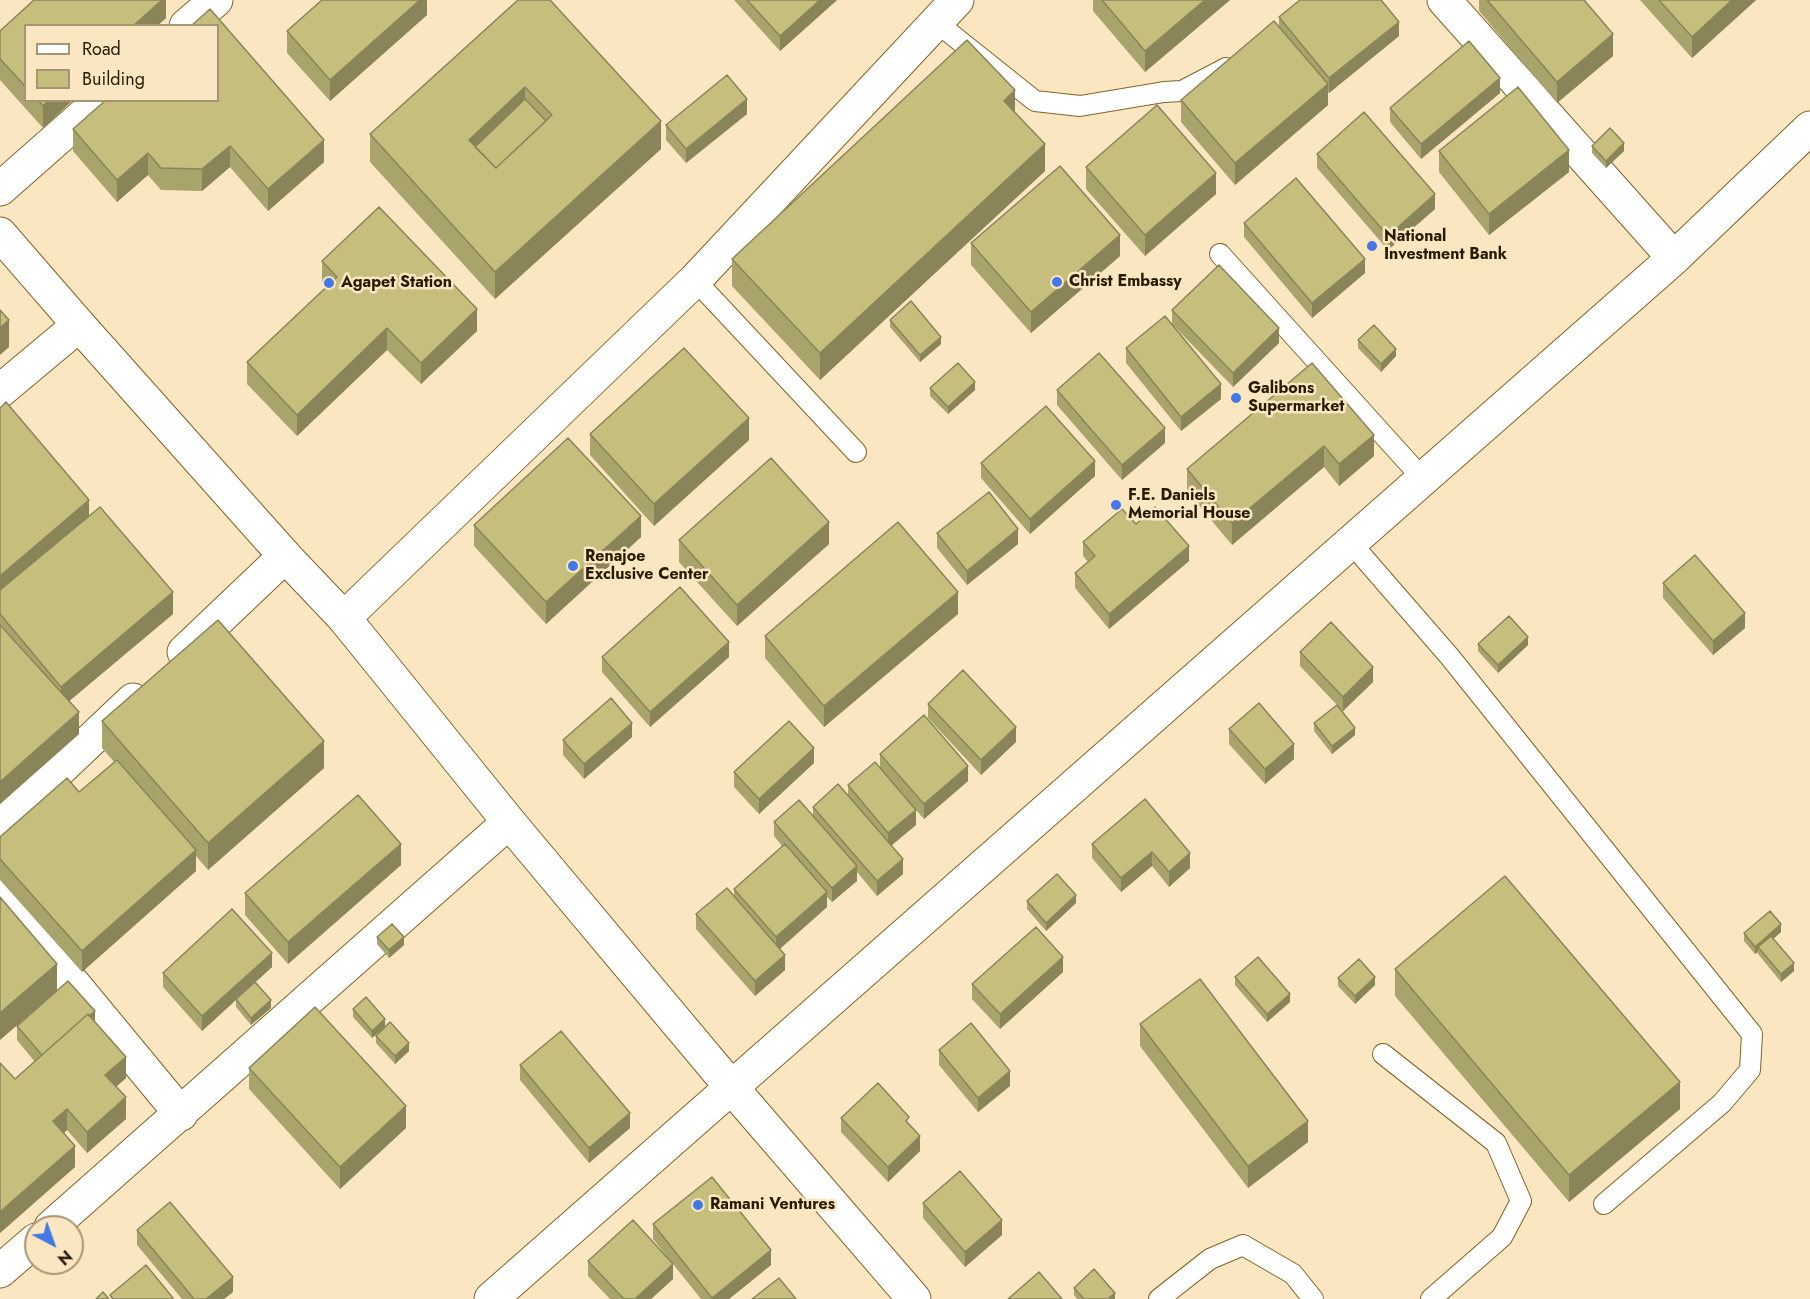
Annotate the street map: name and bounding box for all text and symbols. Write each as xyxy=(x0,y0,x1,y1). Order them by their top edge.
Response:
legend xyxy=(24,24,219,102)
text: Road xyxy=(82,36,121,62)
text: Building xyxy=(82,66,145,92)
place label: National Investment Bank xyxy=(1384,227,1507,265)
marker: National Investment Bank xyxy=(1365,239,1379,253)
place label: Christ Embassy xyxy=(1069,272,1182,292)
place label: Agapet Station xyxy=(341,273,452,293)
marker: Christ Embassy xyxy=(1050,275,1064,289)
marker: Agapet Station xyxy=(322,276,336,290)
place label: Galibons Supermarket xyxy=(1248,379,1344,417)
marker: Galibons Supermarket xyxy=(1229,391,1243,405)
place label: F.E. Daniels Memorial House xyxy=(1128,486,1250,524)
marker: F.E. Daniels Memorial House xyxy=(1109,498,1123,512)
place label: Renajoe Exclusive Center xyxy=(585,547,709,585)
marker: Renajoe Exclusive Center xyxy=(566,559,580,573)
place label: Ramani Ventures xyxy=(710,1195,835,1215)
marker: Ramani Ventures xyxy=(691,1198,705,1212)
north arrow xyxy=(24,1215,84,1275)
text: N xyxy=(52,1245,77,1270)

